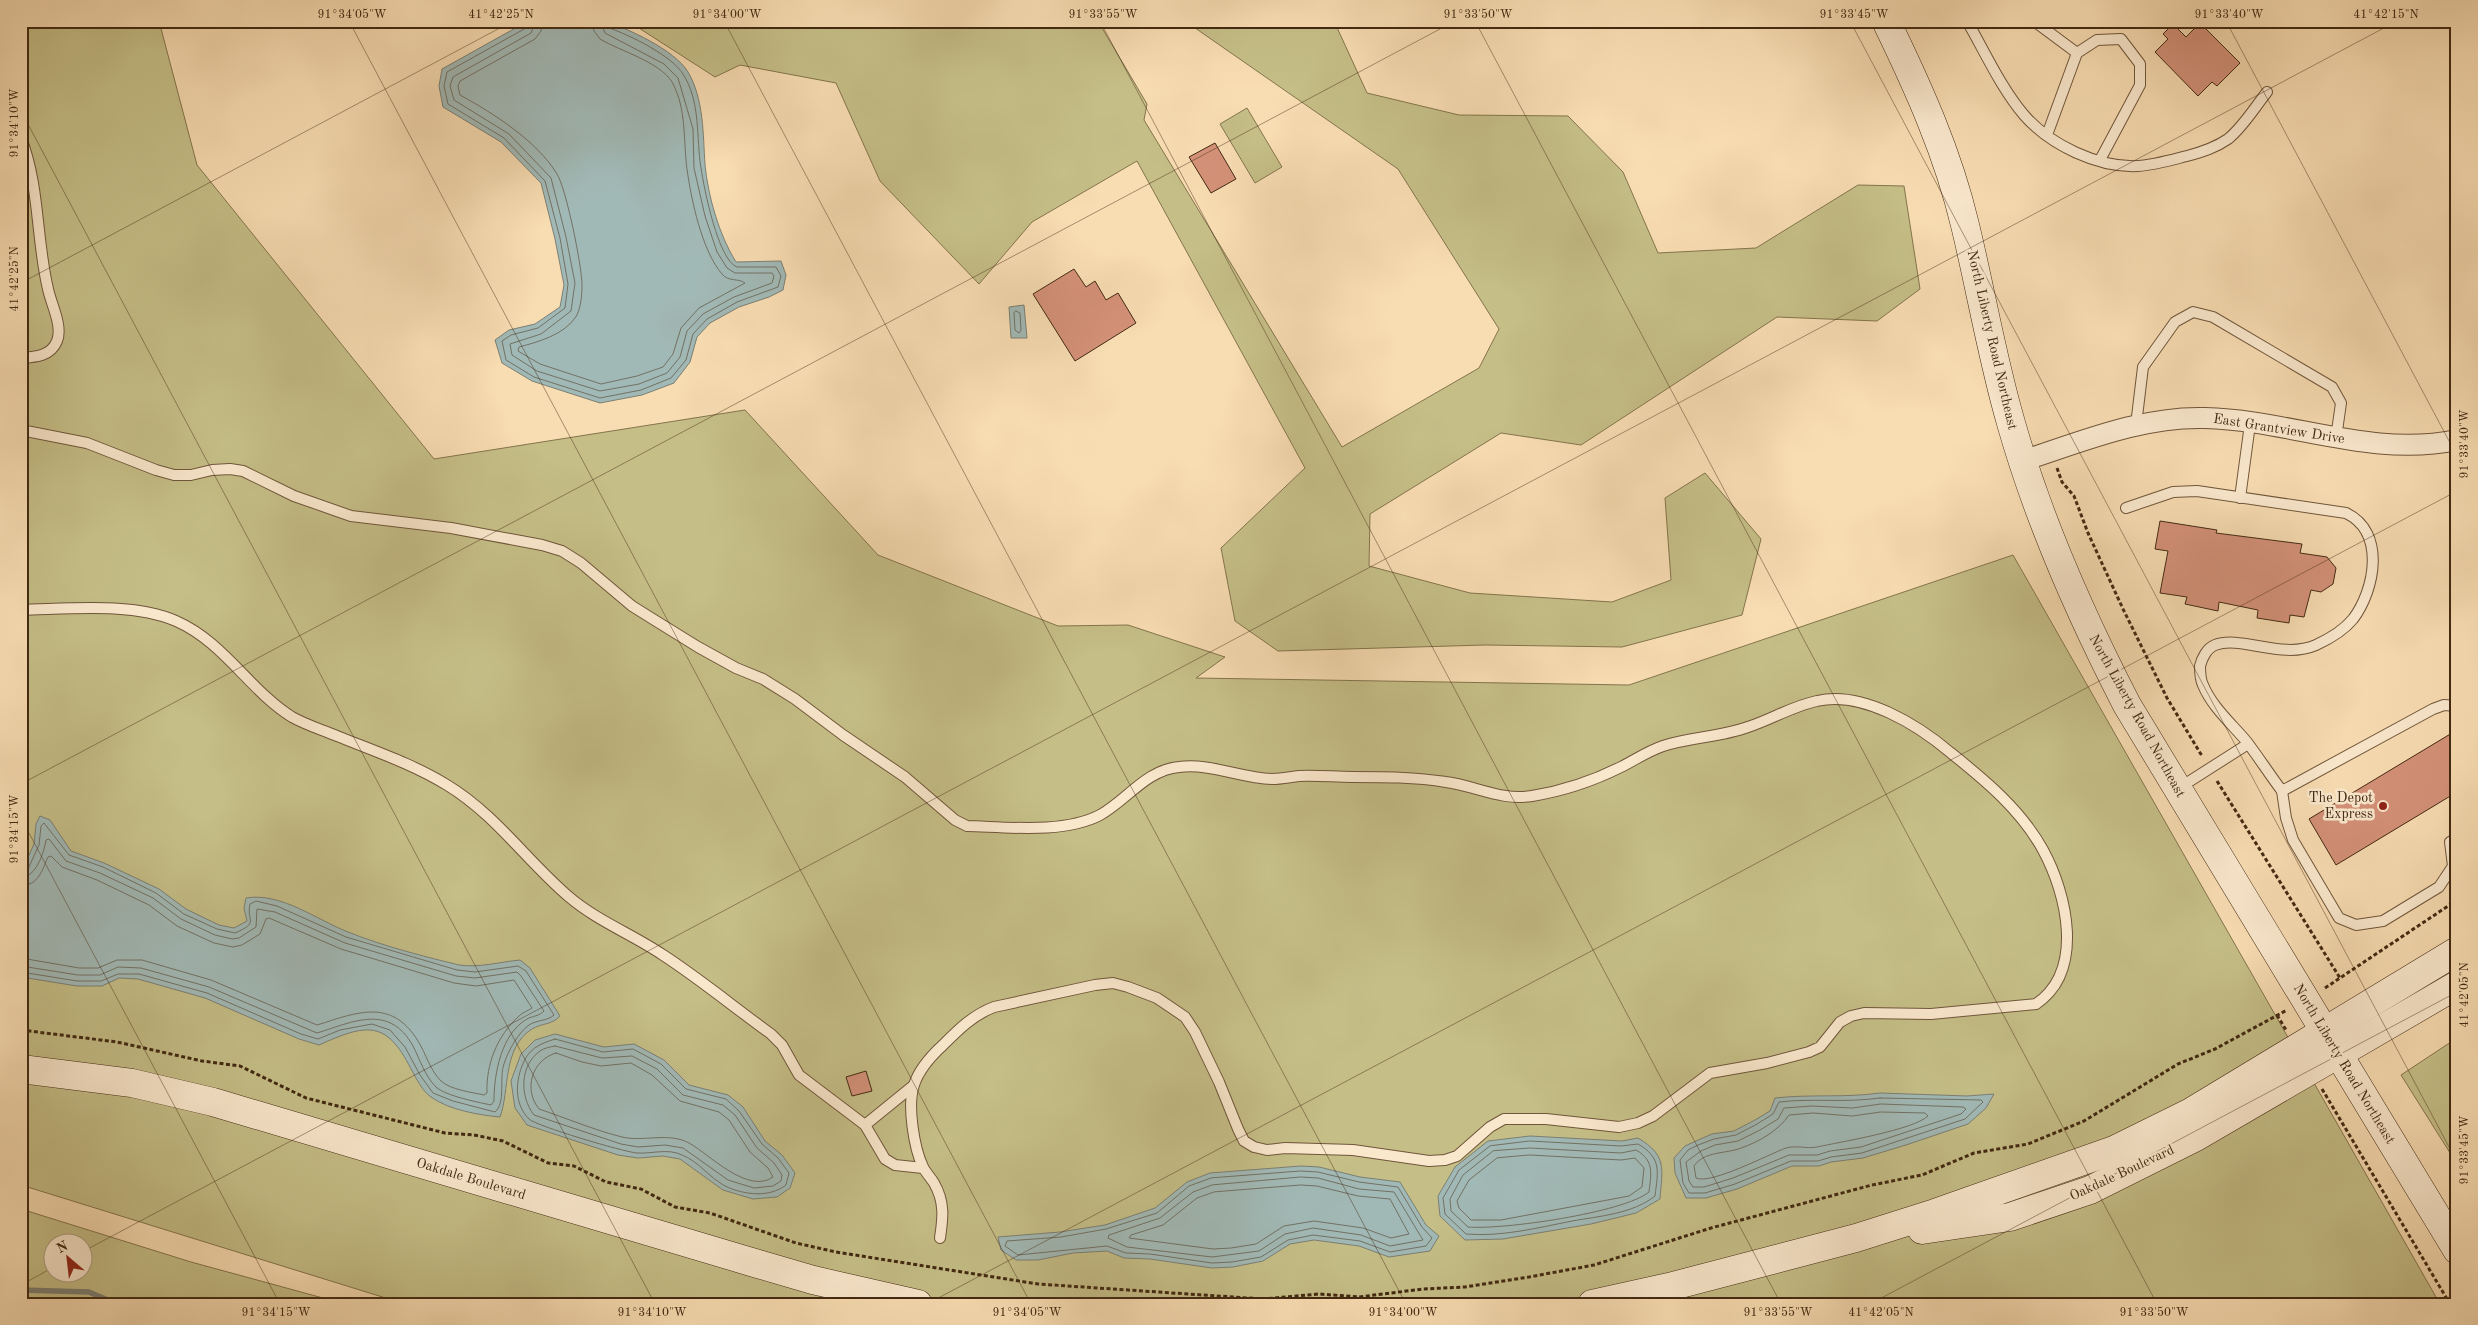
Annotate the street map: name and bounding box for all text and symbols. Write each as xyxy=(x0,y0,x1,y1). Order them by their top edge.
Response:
text: 91°34'05"W xyxy=(317,8,387,21)
text: 41°42'25"N xyxy=(468,8,534,21)
text: 91°33'55"W xyxy=(1068,8,1138,21)
text: 91°33'50"W xyxy=(1443,8,1513,21)
text: 91°33'45"W xyxy=(1819,8,1889,21)
text: 41°42'15"N xyxy=(2353,8,2419,21)
text: 91°34'00"W xyxy=(692,9,762,21)
text: 91°33'40"W xyxy=(2194,9,2264,21)
text: 91°34'10"W xyxy=(9,88,21,158)
text: 41°42'25"N xyxy=(8,246,21,312)
street label: North Liberty Road Northeast xyxy=(1964,249,2020,431)
text: 91°33'40"W xyxy=(2459,409,2471,479)
street label: East Grantview Drive xyxy=(2212,412,2346,446)
street label: North Liberty Road Northeast xyxy=(2086,632,2188,800)
place label: The Depot Express xyxy=(2309,791,2373,821)
text: 91°34'15"W xyxy=(8,794,21,864)
marker: The Depot Express xyxy=(2377,800,2389,812)
text: 41°42'05"N xyxy=(2458,962,2471,1028)
street label: North Liberty Road Northeast xyxy=(2291,982,2397,1147)
text: 91°33'45"W xyxy=(2458,1115,2471,1185)
street label: Oakdale Boulevard xyxy=(2068,1143,2176,1203)
street label: Oakdale Boulevard xyxy=(415,1156,527,1202)
north arrow xyxy=(42,1232,92,1282)
text: N xyxy=(54,1239,71,1256)
text: 91°34'15"W xyxy=(241,1306,311,1319)
text: 91°34'05"W xyxy=(992,1306,1062,1319)
text: 91°33'55"W xyxy=(1743,1306,1813,1319)
text: 41°42'05"N xyxy=(1848,1306,1914,1319)
text: 91°33'50"W xyxy=(2119,1306,2189,1319)
text: 91°34'10"W xyxy=(617,1307,687,1319)
text: 91°34'00"W xyxy=(1368,1307,1438,1319)

